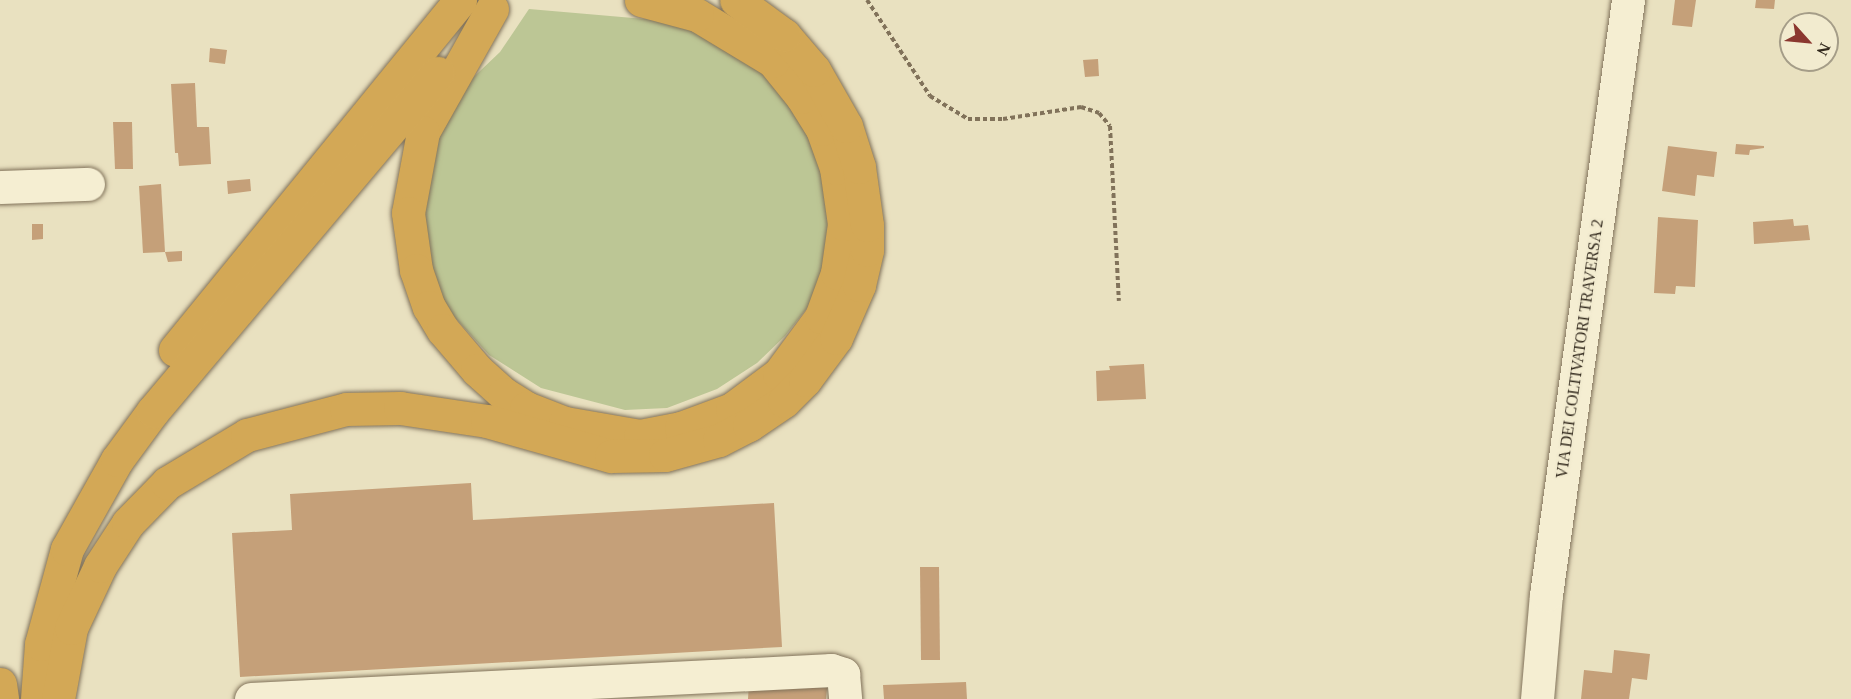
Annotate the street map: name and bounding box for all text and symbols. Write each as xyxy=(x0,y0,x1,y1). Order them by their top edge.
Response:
north arrow xyxy=(1779,12,1839,72)
text: N xyxy=(1814,40,1834,59)
street label: VIA DEI COLTIVATORI TRAVERSA 2 xyxy=(1552,217,1608,481)

